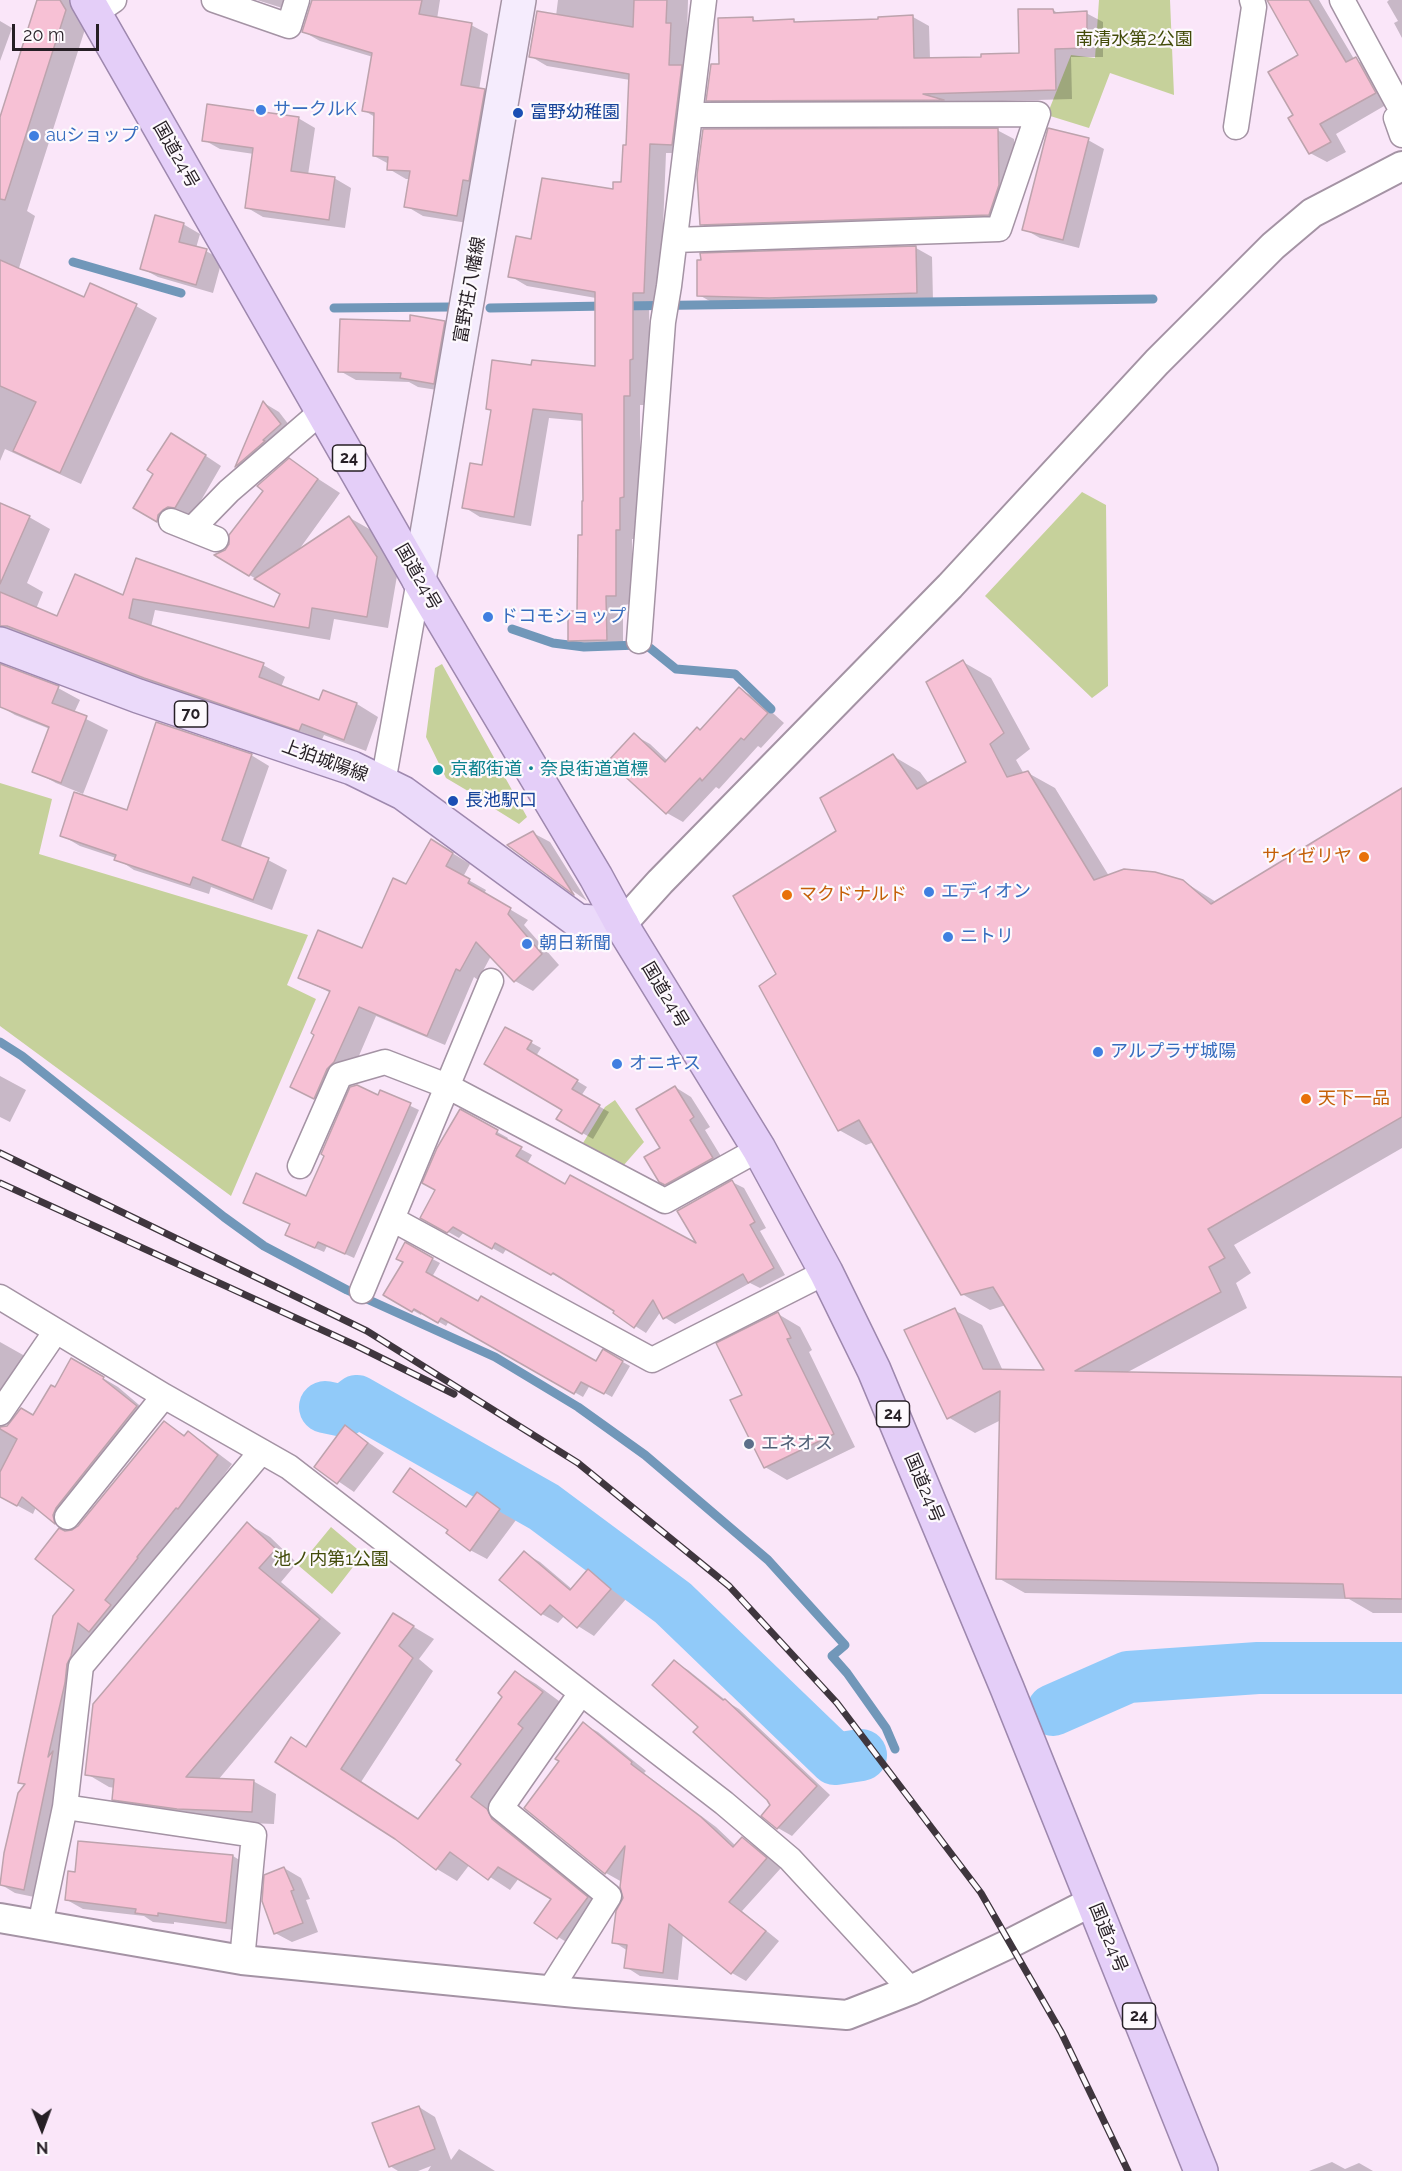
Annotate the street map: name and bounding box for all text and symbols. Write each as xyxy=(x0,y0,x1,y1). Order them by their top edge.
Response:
scale bar xyxy=(15,12,102,50)
text: 20 m xyxy=(23,24,65,45)
park label: 南清水第2公園 xyxy=(1075,29,1193,51)
place label: サークルK xyxy=(273,99,357,121)
place label: 富野幼稚園 xyxy=(530,102,620,124)
marker: サークルK xyxy=(254,103,268,117)
marker: 富野幼稚園 xyxy=(511,106,525,120)
street label: 国道24号 xyxy=(148,118,204,192)
place label: auショップ xyxy=(46,125,139,147)
marker: auショップ xyxy=(27,129,41,143)
street label: 富野荘八幡線 xyxy=(450,235,490,345)
road number: 24 xyxy=(332,445,366,471)
street label: 国道24号 xyxy=(390,540,446,614)
place label: ドコモショップ xyxy=(500,606,626,628)
marker: ドコモショップ xyxy=(481,610,495,624)
road number: 70 xyxy=(174,701,207,727)
street label: 上狛城陽線 xyxy=(279,735,371,787)
place label: 京都街道・奈良街道道標 xyxy=(450,759,648,781)
marker: 京都街道・奈良街道道標 xyxy=(431,763,445,777)
place label: 長池駅口 xyxy=(465,790,537,812)
marker: 長池駅口 xyxy=(446,794,460,808)
place label: サイゼリヤ xyxy=(1262,846,1352,868)
marker: サイゼリヤ xyxy=(1357,850,1371,864)
place label: エディオン xyxy=(941,881,1031,903)
place label: マクドナルド xyxy=(799,884,907,906)
marker: エディオン xyxy=(922,885,936,899)
marker: マクドナルド xyxy=(780,888,794,902)
place label: ニトリ xyxy=(960,926,1014,948)
marker: ニトリ xyxy=(941,930,955,944)
place label: 朝日新聞 xyxy=(539,933,611,955)
marker: 朝日新聞 xyxy=(520,937,534,951)
street label: 国道24号 xyxy=(637,958,693,1032)
place label: アルプラザ城陽 xyxy=(1110,1041,1236,1063)
marker: アルプラザ城陽 xyxy=(1091,1045,1105,1059)
place label: オニキス xyxy=(629,1053,701,1075)
marker: オニキス xyxy=(610,1057,624,1071)
place label: 天下一品 xyxy=(1318,1088,1390,1110)
marker: 天下一品 xyxy=(1299,1092,1313,1106)
road number: 24 xyxy=(876,1401,910,1427)
place label: エネオス xyxy=(761,1433,833,1455)
marker: エネオス xyxy=(742,1437,756,1451)
street label: 国道24号 xyxy=(900,1450,948,1526)
park label: 池ノ内第1公園 xyxy=(273,1549,389,1571)
street label: 国道24号 xyxy=(1084,1900,1132,1976)
road number: 24 xyxy=(1122,2003,1156,2029)
north arrow xyxy=(12,2099,72,2159)
text: N xyxy=(36,2138,49,2157)

